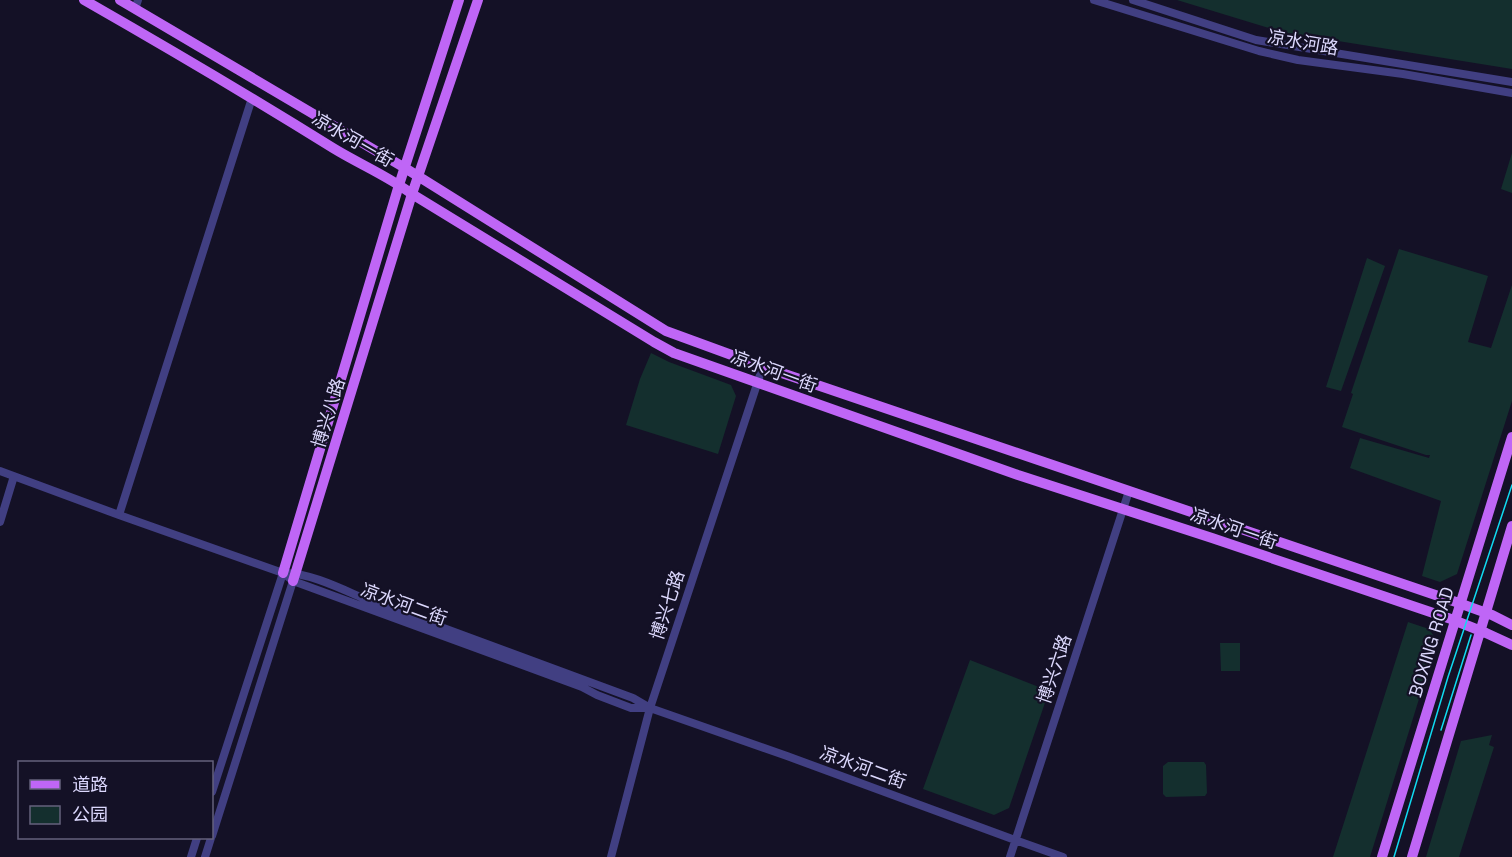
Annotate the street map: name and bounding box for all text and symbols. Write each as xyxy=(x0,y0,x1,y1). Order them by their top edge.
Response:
street label: 凉水河路 xyxy=(1266,24,1340,60)
street label: 凉水河一街 xyxy=(308,107,398,171)
street label: 凉水河一街 xyxy=(728,345,820,397)
street label: 博兴八路 xyxy=(306,375,350,451)
street label: 凉水河一街 xyxy=(1188,502,1280,554)
street label: 博兴七路 xyxy=(645,567,689,643)
street label: 凉水河二街 xyxy=(358,578,450,630)
street label: BOXING ROAD xyxy=(1403,584,1459,700)
street label: 博兴六路 xyxy=(1032,631,1076,707)
street label: 凉水河二街 xyxy=(817,741,909,793)
legend xyxy=(18,761,213,839)
text: 道路 xyxy=(72,773,108,796)
text: 公园 xyxy=(72,803,108,826)

